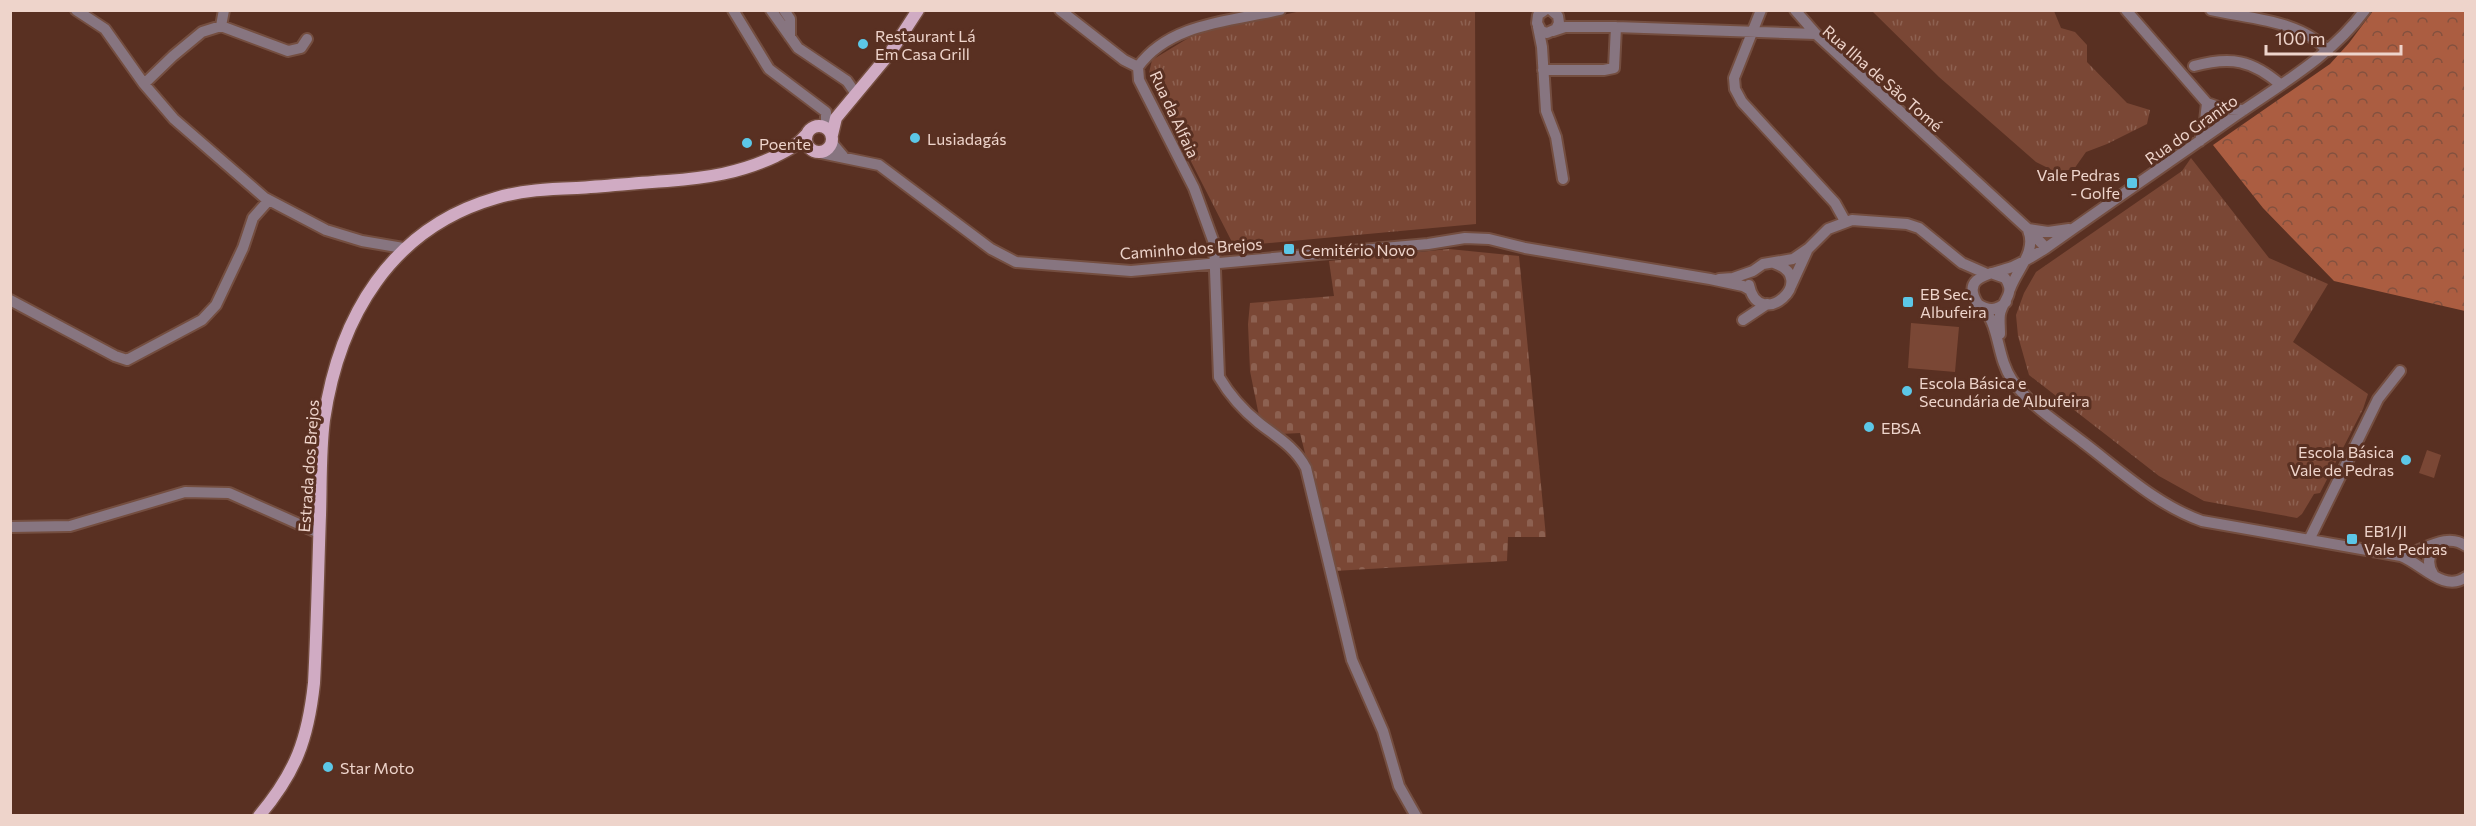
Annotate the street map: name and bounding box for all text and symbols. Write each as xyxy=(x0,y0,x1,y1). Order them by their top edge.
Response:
scale bar xyxy=(2266,18,2401,56)
street label: Rua Ilha de São Tomé xyxy=(1819,21,1947,135)
place label: Restaurant Lá Em Casa Grill xyxy=(875,26,976,63)
text: 100 m xyxy=(2275,27,2325,49)
marker: Restaurant Lá Em Casa Grill xyxy=(856,37,870,51)
street label: Rua da Alfaia xyxy=(1147,67,1203,161)
street label: Rua do Granito xyxy=(2141,90,2241,168)
place label: Lusiadagás xyxy=(927,129,1007,148)
marker: Lusiadagás xyxy=(908,131,922,145)
place label: Poente xyxy=(759,134,811,153)
marker: Poente xyxy=(740,136,754,150)
place label: Vale Pedras - Golfe xyxy=(2037,165,2120,202)
marker: Vale Pedras - Golfe xyxy=(2125,176,2139,190)
street label: Caminho dos Brejos xyxy=(1119,234,1263,262)
place label: Cemitério Novo xyxy=(1301,240,1415,259)
marker: Cemitério Novo xyxy=(1282,242,1296,256)
place label: EB Sec. Albufeira xyxy=(1920,284,1987,321)
marker: EB Sec. Albufeira xyxy=(1901,295,1915,309)
place label: Escola Básica e Secundária de Albufeira xyxy=(1919,373,2090,410)
marker: Escola Básica e Secundária de Albufeira xyxy=(1900,384,1914,398)
street label: Estrada dos Brejos xyxy=(294,399,322,533)
place label: EBSA xyxy=(1881,418,1921,437)
marker: EBSA xyxy=(1862,420,1876,434)
place label: Escola Básica Vale de Pedras xyxy=(2290,442,2394,479)
marker: Escola Básica Vale de Pedras xyxy=(2399,453,2413,467)
place label: EB1/JI Vale Pedras xyxy=(2364,521,2447,558)
marker: EB1/JI Vale Pedras xyxy=(2345,532,2359,546)
place label: Star Moto xyxy=(340,758,414,777)
marker: Star Moto xyxy=(321,760,335,774)

